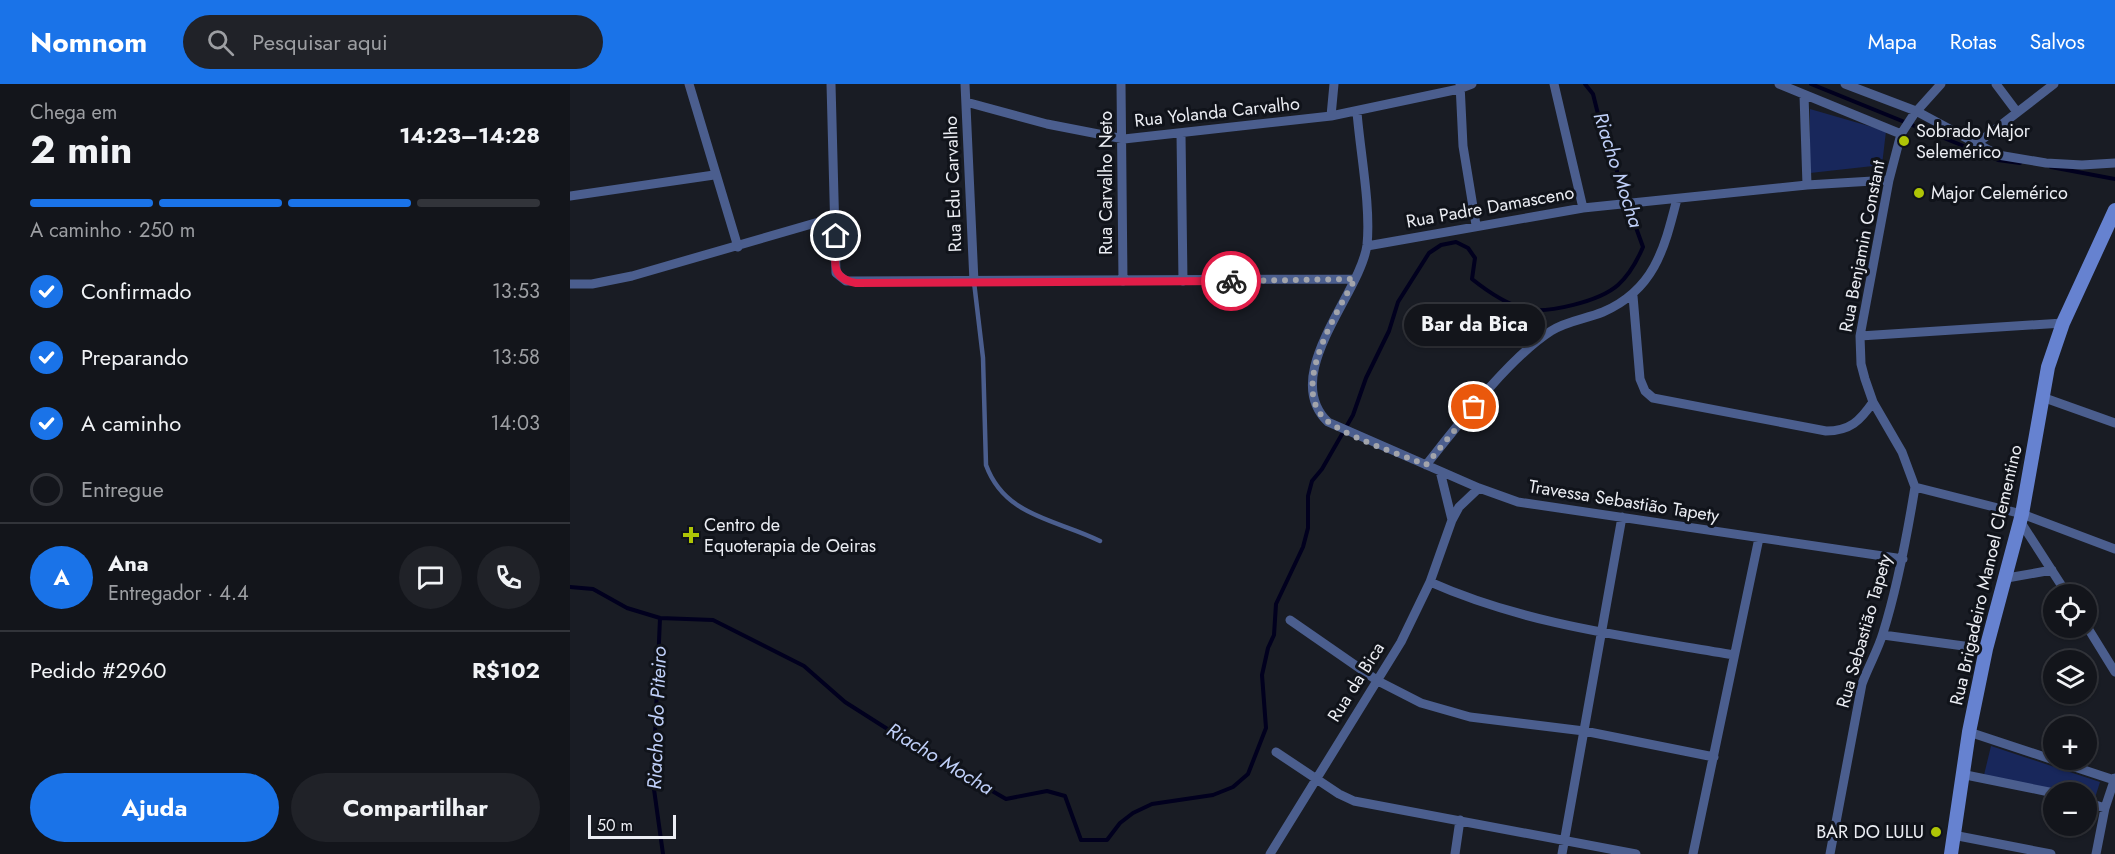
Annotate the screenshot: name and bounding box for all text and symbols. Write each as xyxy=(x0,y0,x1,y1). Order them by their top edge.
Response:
search box xyxy=(183,15,603,69)
text: Nomnom xyxy=(30,22,147,63)
icon: search xyxy=(204,26,237,59)
text: Pesquisar aqui xyxy=(252,26,388,58)
text: Mapa xyxy=(1868,27,1917,57)
text: Rotas xyxy=(1950,27,1997,57)
text: Salvos xyxy=(2030,27,2085,57)
street label: Rua Yolanda Carvalho xyxy=(1133,90,1301,134)
text: Chega em xyxy=(30,98,117,127)
water label: Riacho Mocha xyxy=(1586,109,1650,231)
street label: Rua Carvalho Neto xyxy=(1093,111,1119,255)
street label: Rua Edu Carvalho xyxy=(938,115,968,253)
place label: Sobrado Major Selemérico xyxy=(1916,118,2031,165)
text: 14:23–14:28 xyxy=(399,119,540,151)
text: 2 min xyxy=(30,121,132,178)
marker: Sobrado Major Selemérico xyxy=(1897,134,1911,148)
street label: Rua Benjamin Constant xyxy=(1833,157,1892,334)
street label: Rua Padre Damasceno xyxy=(1404,179,1576,235)
place label: Major Celemérico xyxy=(1931,180,2068,206)
marker: Major Celemérico xyxy=(1912,186,1926,200)
pin xyxy=(810,210,861,261)
text: A caminho · 250 m xyxy=(30,216,195,245)
icon: home xyxy=(819,219,852,252)
courier xyxy=(1201,251,1261,311)
icon: bike xyxy=(1215,265,1248,298)
icon: check xyxy=(30,275,63,308)
text: Confirmado xyxy=(81,275,191,307)
text: 13:53 xyxy=(492,277,540,306)
callout: Bar da Bica xyxy=(1404,305,1544,347)
text: Bar da Bica xyxy=(1421,310,1528,339)
icon: check xyxy=(30,341,63,374)
text: Preparando xyxy=(81,341,189,373)
text: 13:58 xyxy=(492,343,540,372)
pin xyxy=(1448,381,1499,432)
icon: bag xyxy=(1457,390,1490,423)
icon: check xyxy=(30,407,63,440)
text: A caminho xyxy=(81,407,181,439)
text: 14:03 xyxy=(490,409,540,438)
street label: Rua Brigadeiro Manoel Clementino xyxy=(1943,442,2029,708)
text: Entregue xyxy=(81,473,164,505)
street label: Travessa Sebastião Tapety xyxy=(1527,473,1721,529)
place label: Centro de Equoterapia de Oeiras xyxy=(704,512,876,559)
marker: Centro de Equoterapia de Oeiras xyxy=(682,526,700,544)
button: chat xyxy=(399,546,462,609)
button: phone xyxy=(477,546,540,609)
text: Ana xyxy=(108,547,149,579)
street label: Rua Sebastião Tapety xyxy=(1830,551,1898,711)
text: A xyxy=(53,561,70,593)
text: Entregador · 4.4 xyxy=(108,579,249,608)
map controls xyxy=(2043,584,2097,836)
button: locate xyxy=(2043,584,2097,638)
street label: Rua da Bica xyxy=(1321,637,1391,727)
water label: Riacho do Piteiro xyxy=(640,646,674,790)
button: layers xyxy=(2043,650,2097,704)
text: Pedido #2960 xyxy=(30,654,167,686)
text: R$102 xyxy=(472,654,540,686)
water label: Riacho Mocha xyxy=(881,716,999,802)
button: + xyxy=(2043,716,2097,770)
button: Ajuda xyxy=(30,773,279,842)
button: Compartilhar xyxy=(291,773,540,842)
button: − xyxy=(2043,782,2097,836)
scale bar xyxy=(588,812,676,840)
text: 50 m xyxy=(597,814,633,837)
place label: BAR DO LULU xyxy=(1816,819,1924,845)
marker: BAR DO LULU xyxy=(1929,825,1943,839)

